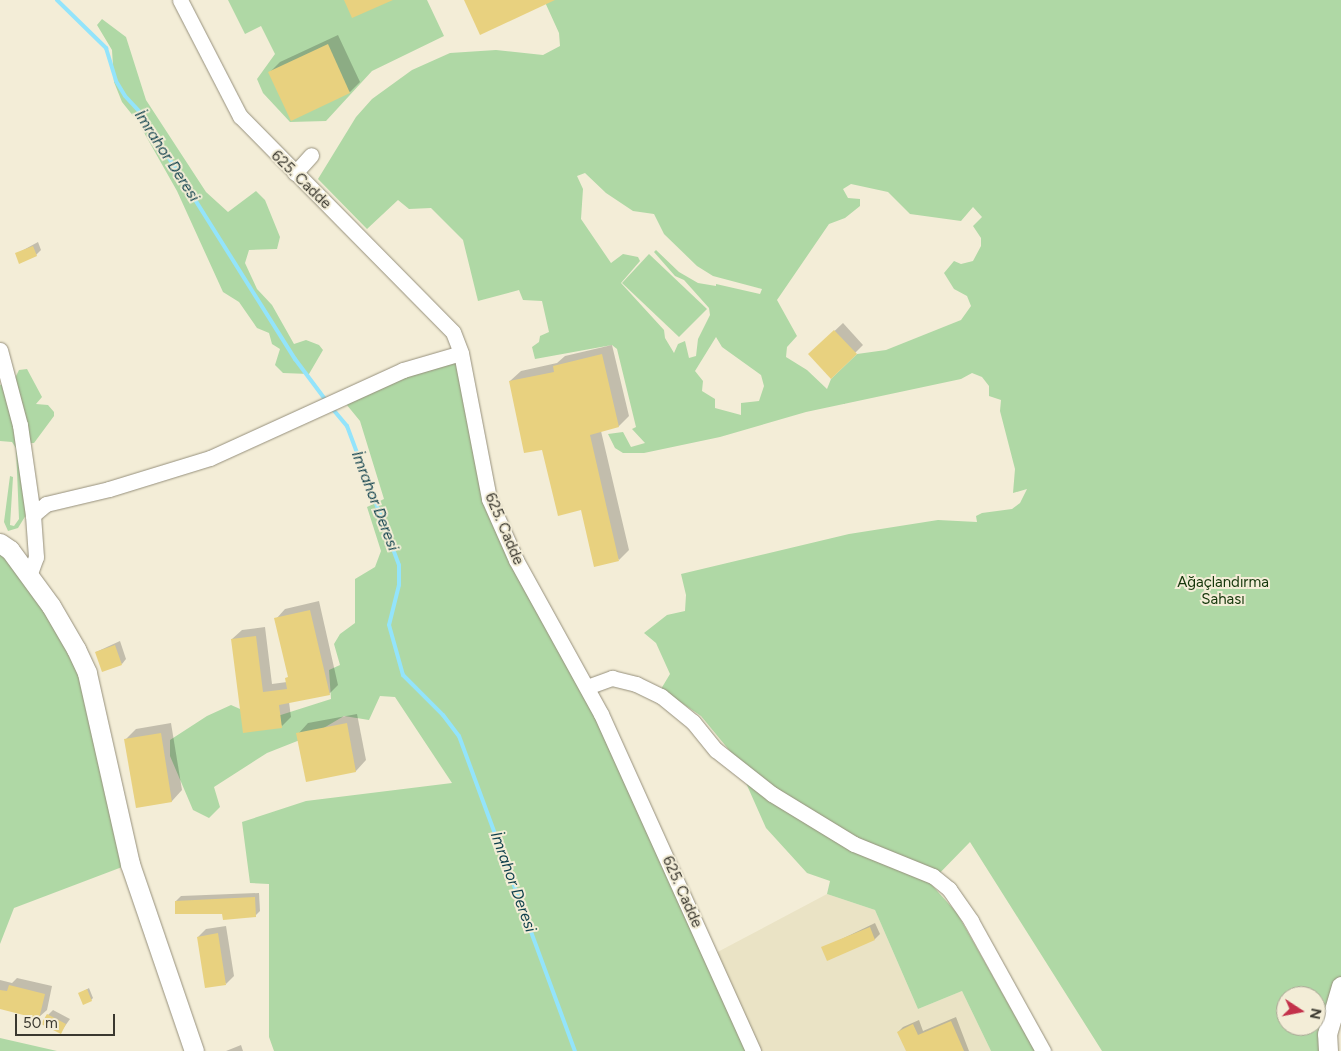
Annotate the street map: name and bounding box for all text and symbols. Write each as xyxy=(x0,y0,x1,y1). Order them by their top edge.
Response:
water label: İmrahor Deresi xyxy=(130,106,204,206)
street label: 625. Cadde xyxy=(267,147,335,213)
water label: İmrahor Deresi xyxy=(347,448,403,554)
street label: 625. Cadde xyxy=(481,490,527,568)
park label: Ağaçlandırma Sahası xyxy=(1177,573,1269,608)
water label: İmrahor Deresi xyxy=(486,829,540,935)
street label: 625. Cadde xyxy=(658,853,706,931)
north arrow xyxy=(1276,986,1326,1036)
scale bar xyxy=(18,1004,118,1036)
text: N xyxy=(1306,1007,1325,1021)
text: 50 m xyxy=(23,1014,58,1032)

